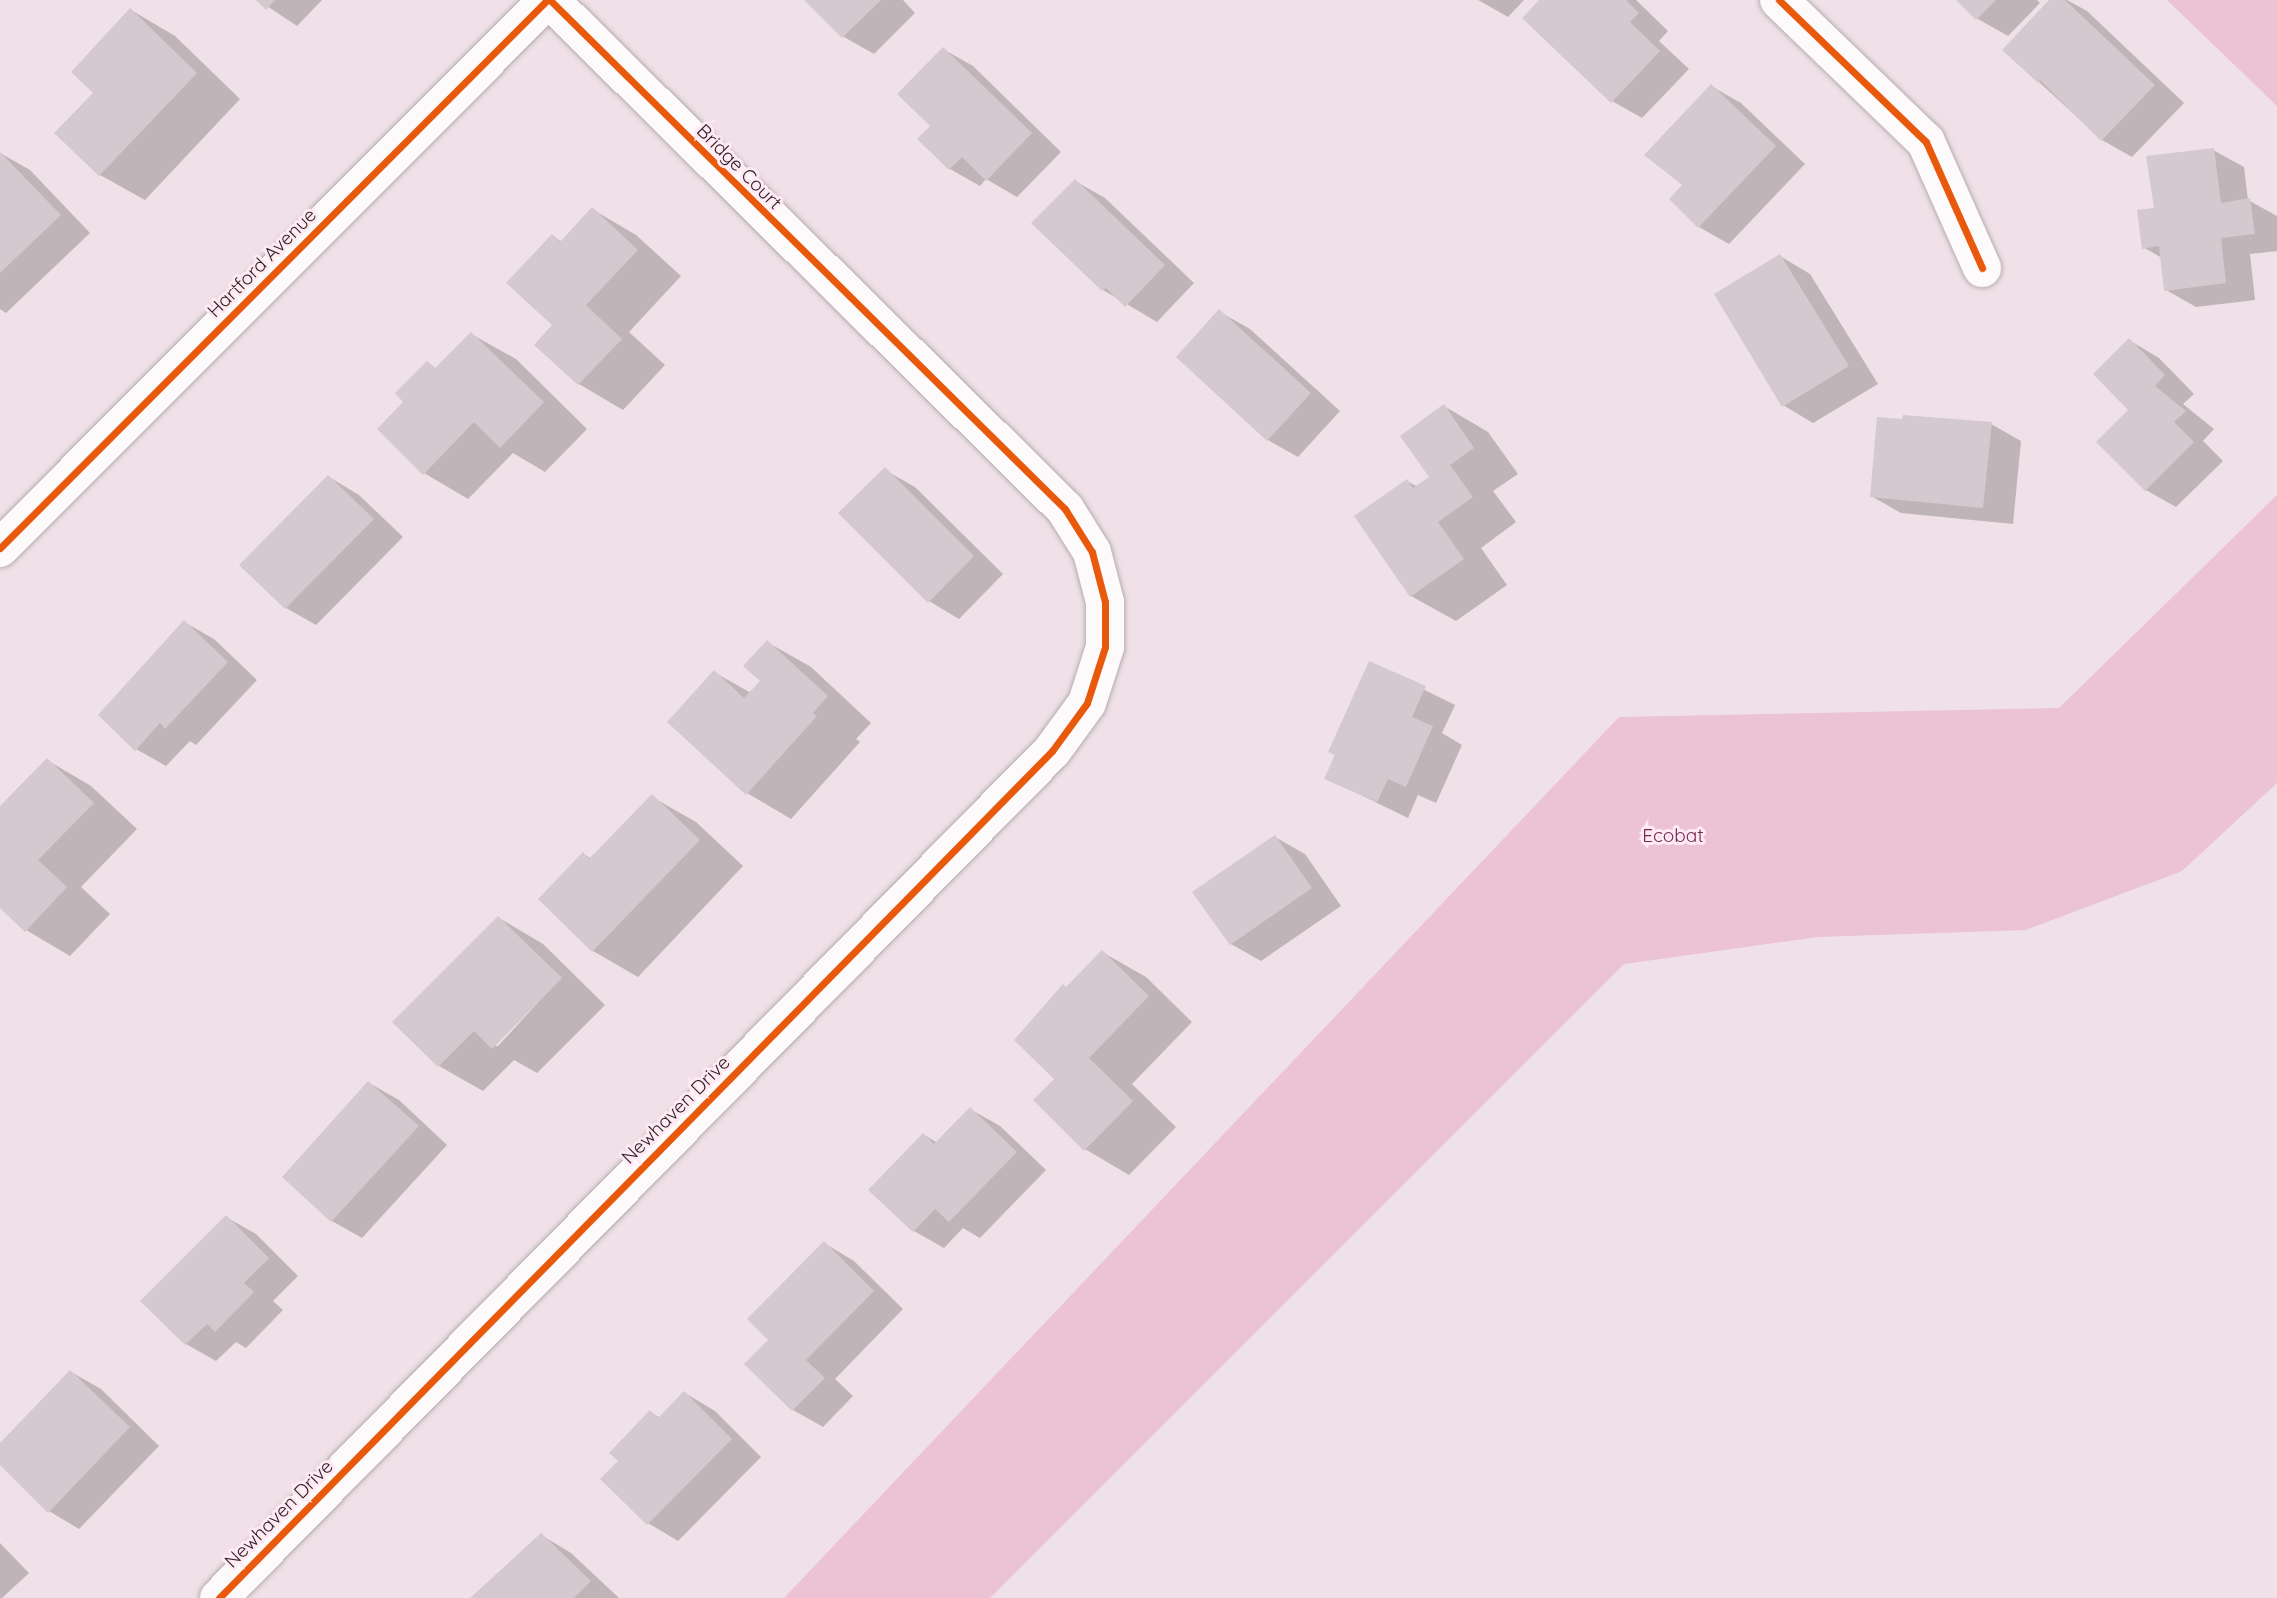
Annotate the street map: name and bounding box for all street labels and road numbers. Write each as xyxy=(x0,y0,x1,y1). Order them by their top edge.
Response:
street label: Bridge Court xyxy=(692,120,786,214)
street label: Hartford Avenue xyxy=(203,204,321,322)
street label: Newhaven Drive xyxy=(617,1051,735,1169)
street label: Newhaven Drive xyxy=(220,1455,338,1573)

